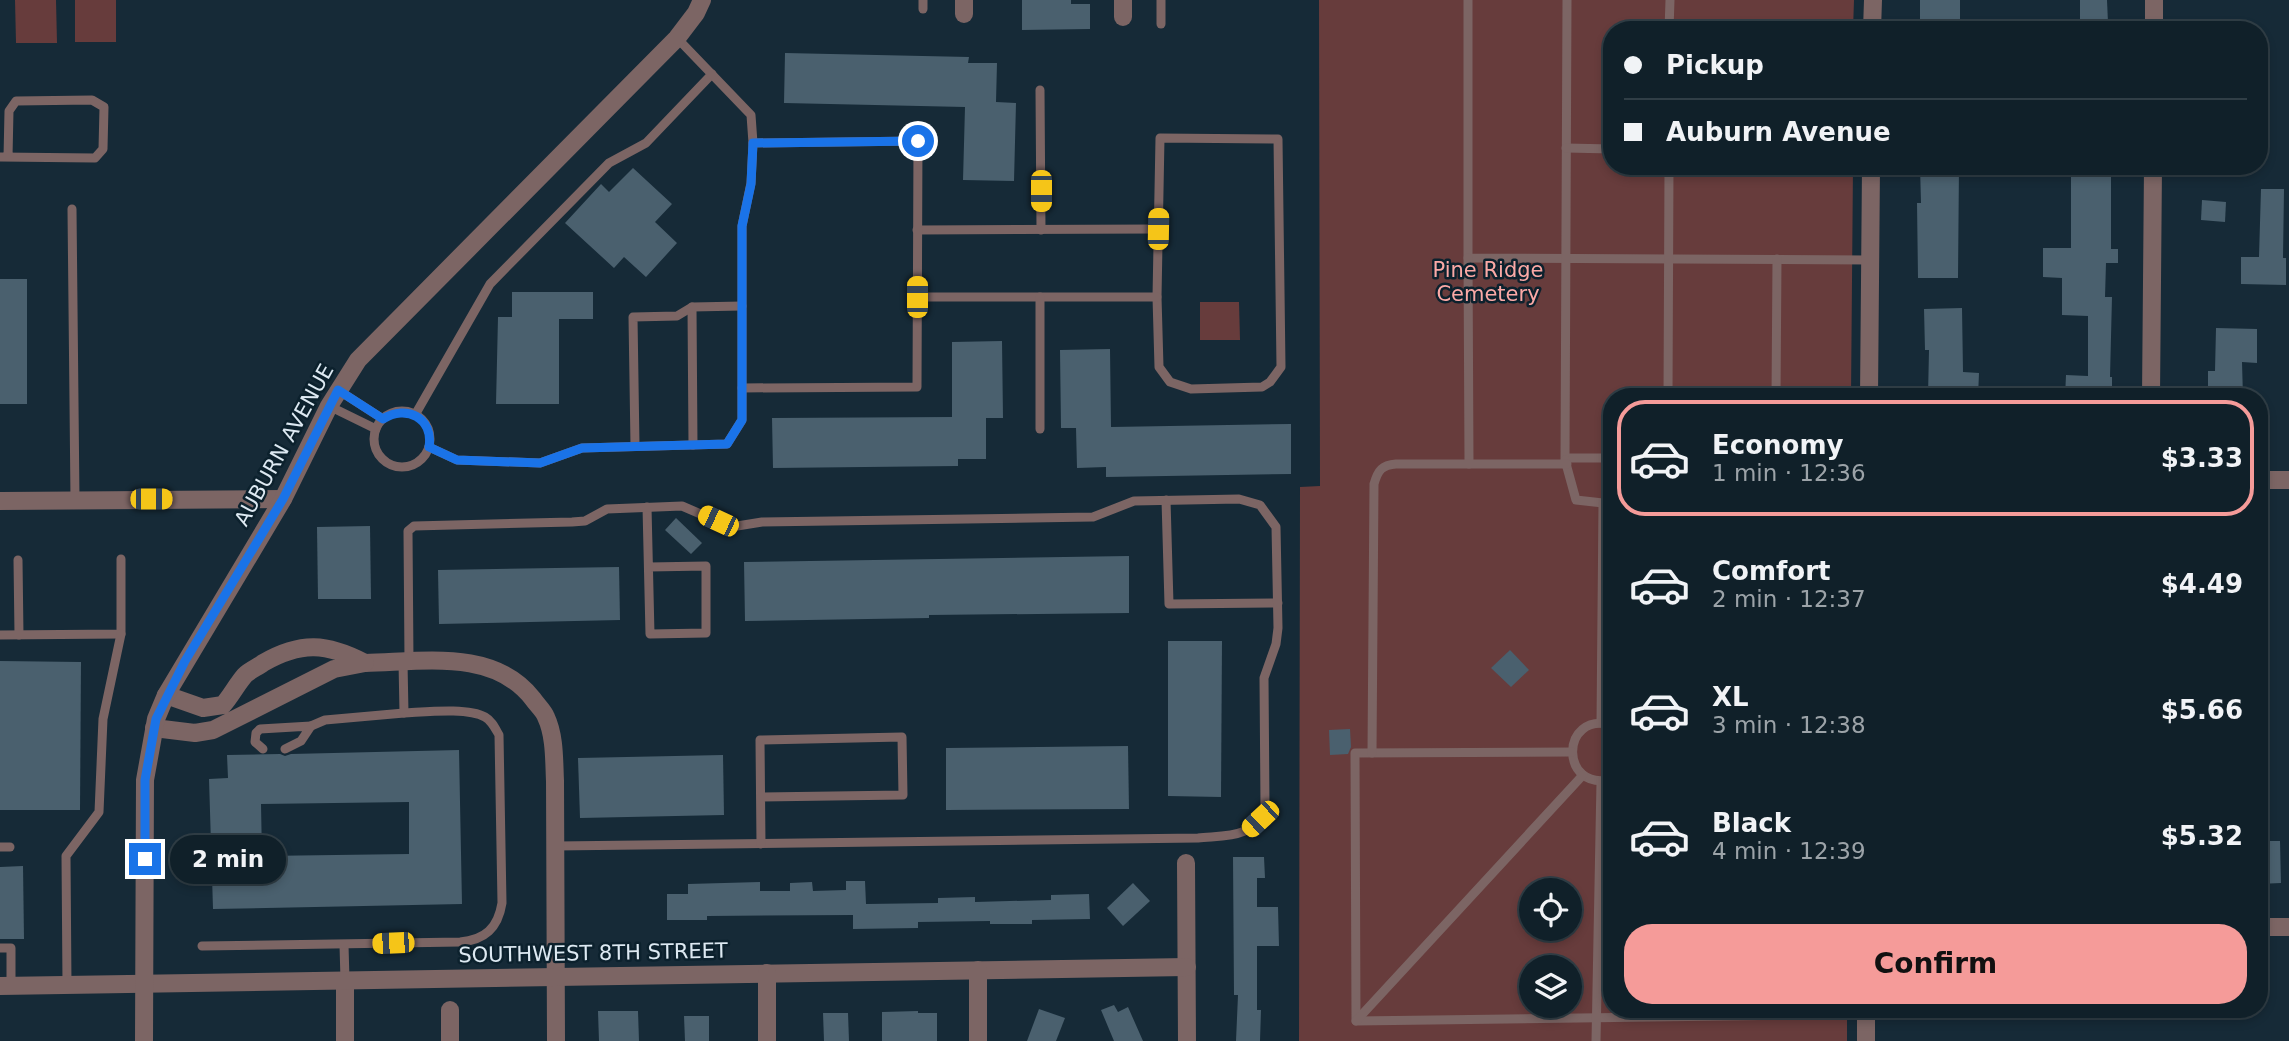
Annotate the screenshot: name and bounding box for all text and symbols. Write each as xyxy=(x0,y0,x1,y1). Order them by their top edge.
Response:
text: Pickup xyxy=(1666,50,1764,80)
text: Auburn Avenue xyxy=(1666,117,1891,147)
route start xyxy=(902,125,934,157)
car xyxy=(1031,170,1052,212)
car xyxy=(1148,208,1169,250)
park label: Pine Ridge Cemetery xyxy=(1433,258,1543,306)
car xyxy=(907,276,928,318)
street label: AUBURN AVENUE xyxy=(230,360,338,530)
icon: car xyxy=(1628,427,1691,490)
text: Economy xyxy=(1712,430,1843,460)
text: $3.33 xyxy=(2161,443,2243,473)
text: 1 min · 12:36 xyxy=(1712,460,1866,486)
car xyxy=(131,489,173,510)
car xyxy=(695,503,742,539)
icon: car xyxy=(1628,553,1691,616)
text: Comfort xyxy=(1712,556,1830,586)
text: $4.49 xyxy=(2161,569,2243,599)
text: 2 min · 12:37 xyxy=(1712,586,1866,612)
icon: car xyxy=(1628,679,1691,742)
text: XL xyxy=(1712,682,1749,712)
text: $5.66 xyxy=(2161,695,2243,725)
text: 3 min · 12:38 xyxy=(1712,712,1866,738)
car xyxy=(1238,797,1283,841)
icon: car xyxy=(1628,805,1691,868)
text: Black xyxy=(1712,808,1791,838)
text: $5.32 xyxy=(2161,821,2243,851)
callout: 2 min xyxy=(170,834,285,884)
text: 4 min · 12:39 xyxy=(1712,838,1866,864)
route end xyxy=(129,843,161,875)
text: 2 min xyxy=(192,846,264,872)
map controls xyxy=(1519,878,1582,1018)
button: locate xyxy=(1519,878,1582,941)
button: Confirm xyxy=(1624,924,2247,1004)
car xyxy=(372,932,415,954)
street label: SOUTHWEST 8TH STREET xyxy=(458,939,728,967)
button: layers xyxy=(1519,955,1582,1018)

